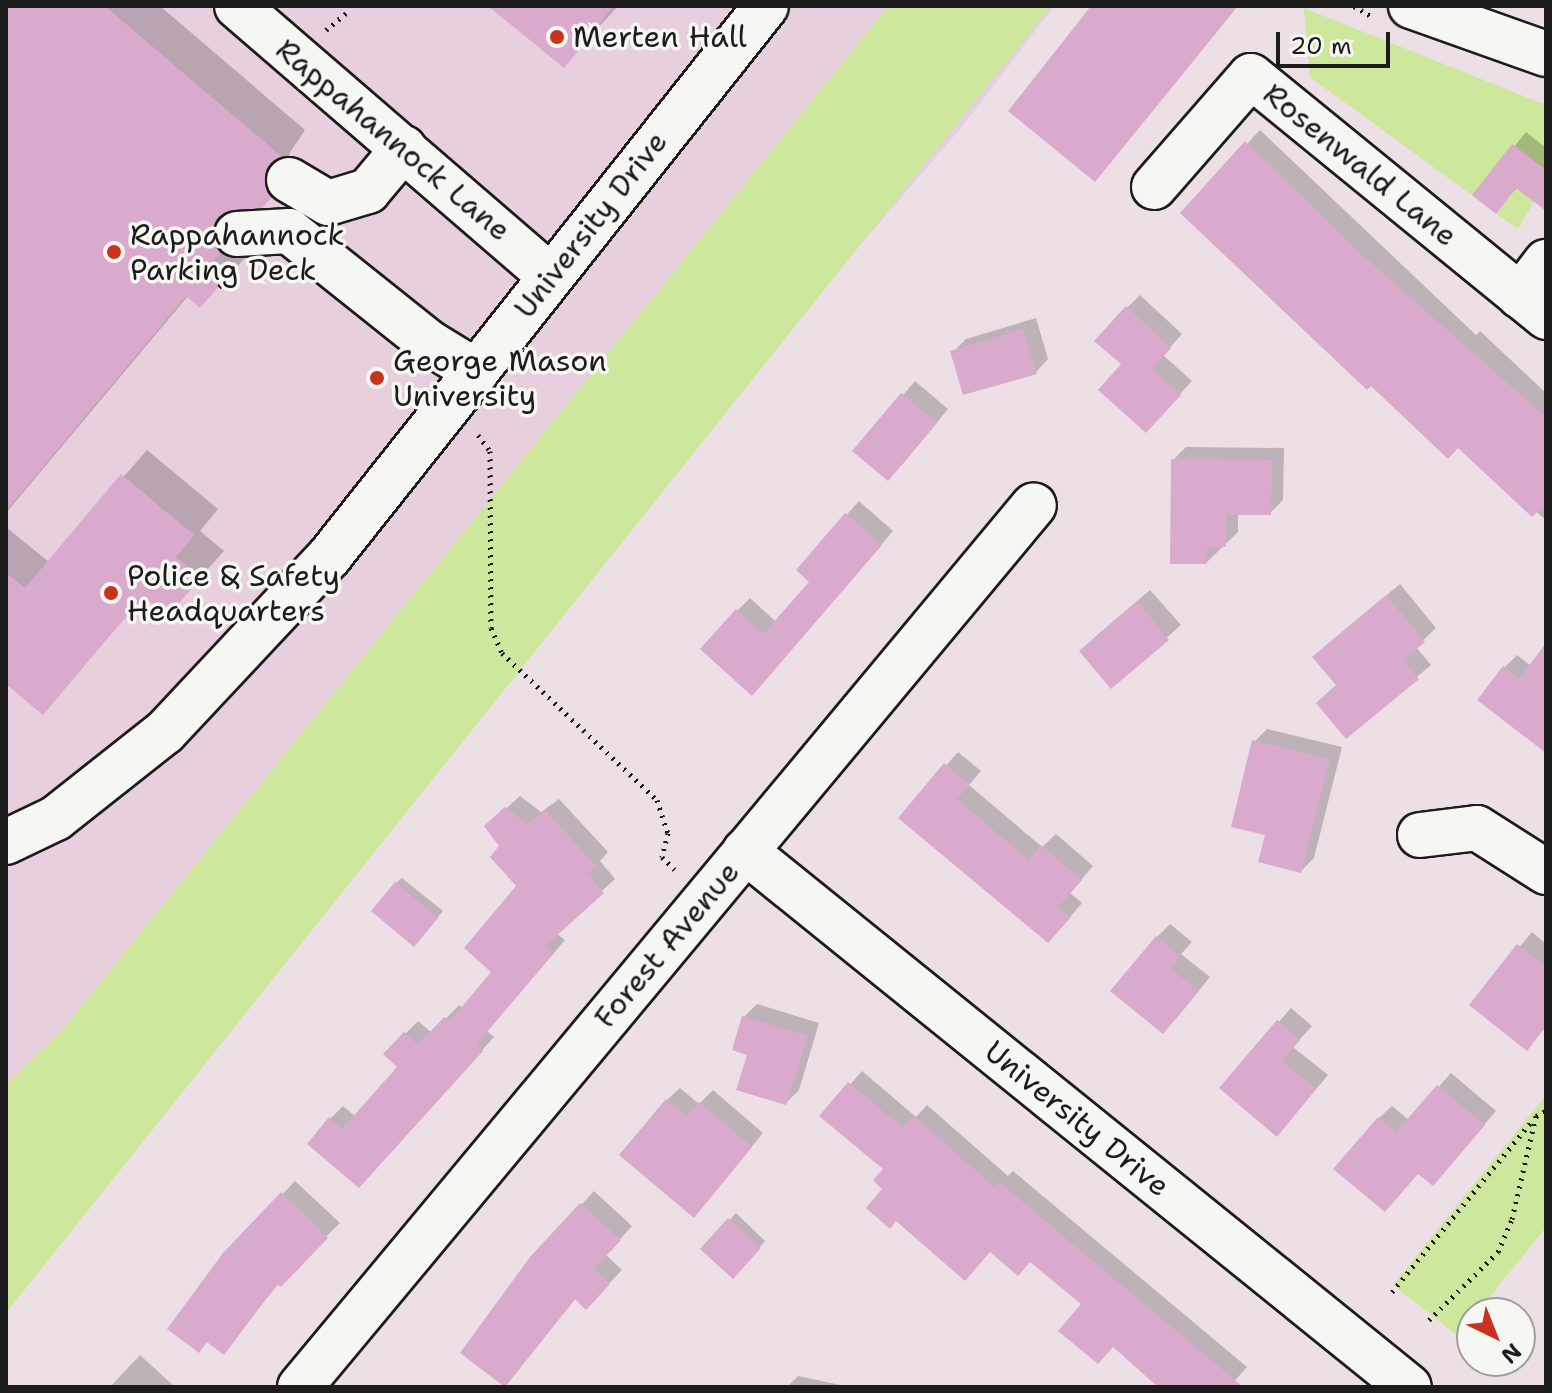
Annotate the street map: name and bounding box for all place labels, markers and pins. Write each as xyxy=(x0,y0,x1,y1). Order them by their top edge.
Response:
place label: Merten Hall xyxy=(573,19,747,55)
marker: Merten Hall xyxy=(548,28,566,46)
place label: Rappahannock Parking Deck xyxy=(130,217,345,288)
marker: Rappahannock Parking Deck xyxy=(105,243,123,261)
place label: George Mason University xyxy=(393,343,607,414)
marker: George Mason University xyxy=(368,369,386,387)
place label: Police & Safety Headquarters xyxy=(127,558,340,628)
marker: Police & Safety Headquarters xyxy=(102,584,120,602)

